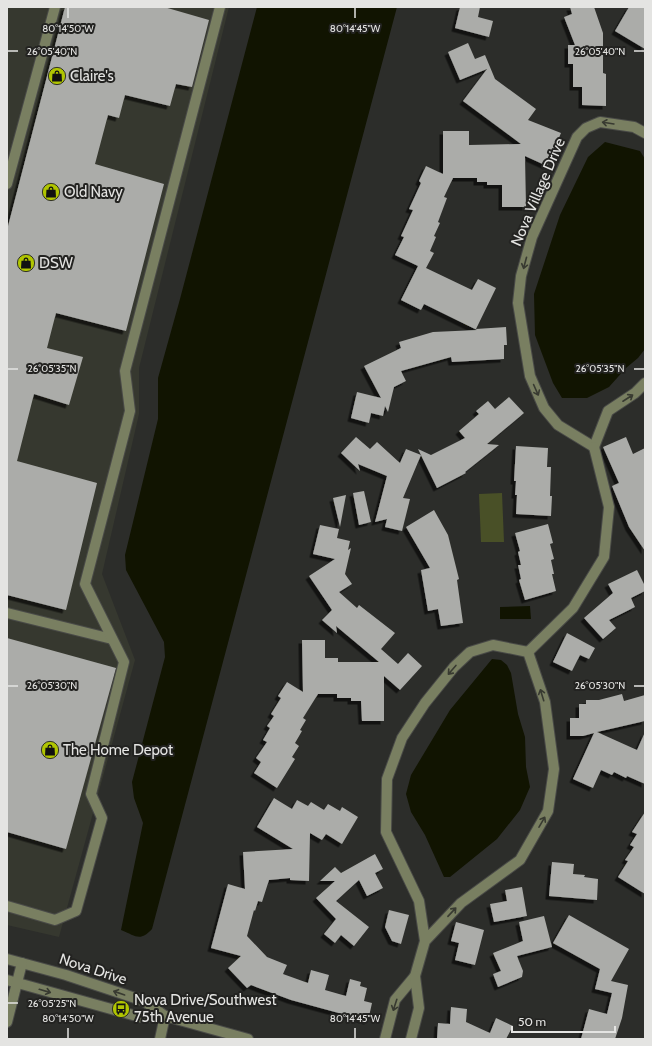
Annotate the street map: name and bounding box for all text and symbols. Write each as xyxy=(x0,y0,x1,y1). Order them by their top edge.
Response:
text: 80°14'50"W xyxy=(42,22,94,35)
text: 80°14'45"W xyxy=(330,22,381,35)
text: 26°05'40"N xyxy=(27,45,77,58)
text: 26°05'40"N xyxy=(575,45,625,58)
shop icon: Claire's xyxy=(47,66,67,86)
place label: Claire's xyxy=(70,67,114,85)
one-way arrow xyxy=(602,119,615,127)
street label: Nova Village Drive xyxy=(507,135,569,249)
shop icon: Old Navy xyxy=(41,182,61,202)
place label: Old Navy xyxy=(64,183,123,201)
shop icon: DSW xyxy=(16,253,36,273)
place label: DSW xyxy=(39,254,74,272)
one-way arrow xyxy=(521,256,528,269)
text: 26°05'35"N xyxy=(28,362,76,375)
text: 26°05'35"N xyxy=(576,362,624,375)
one-way arrow xyxy=(533,383,540,395)
one-way arrow xyxy=(622,394,634,402)
one-way arrow xyxy=(447,665,456,675)
text: 26°05'30"N xyxy=(27,679,77,692)
text: 26°05'30"N xyxy=(575,679,625,692)
one-way arrow xyxy=(538,689,546,701)
shop icon: The Home Depot xyxy=(40,740,60,760)
place label: The Home Depot xyxy=(63,741,173,759)
one-way arrow xyxy=(538,816,546,828)
one-way arrow xyxy=(447,907,457,917)
street label: Nova Drive xyxy=(57,950,129,988)
one-way arrow xyxy=(38,987,51,995)
one-way arrow xyxy=(113,988,125,996)
place label: Nova Drive/Southwest 75th Avenue xyxy=(134,991,277,1026)
text: 26°05'25"N xyxy=(28,997,76,1010)
one-way arrow xyxy=(390,998,398,1010)
bus stop icon: Nova Drive/Southwest 75th Avenue xyxy=(111,999,131,1019)
scale bar xyxy=(512,1008,615,1034)
text: 80°14'50"W xyxy=(42,1012,94,1025)
text: 80°14'45"W xyxy=(330,1012,381,1025)
text: 50 m xyxy=(518,1014,546,1029)

